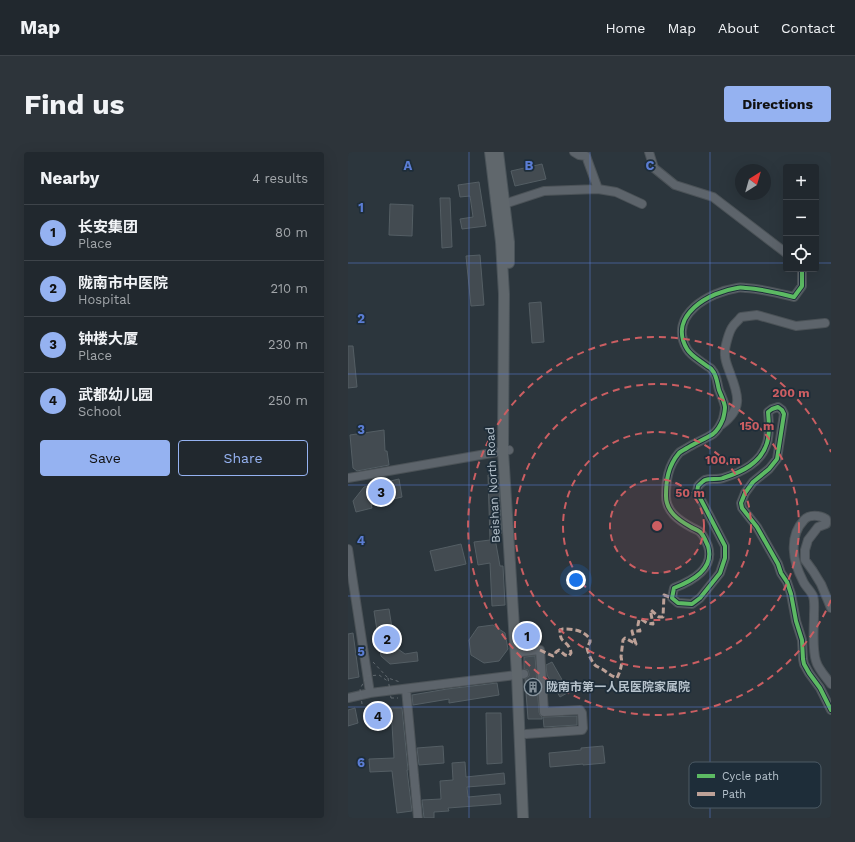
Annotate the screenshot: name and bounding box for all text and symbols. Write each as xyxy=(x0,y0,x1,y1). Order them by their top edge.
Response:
text: Map xyxy=(20,16,60,39)
text: Home xyxy=(605,20,645,36)
text: Map xyxy=(667,20,696,36)
text: About xyxy=(718,20,759,36)
text: Contact xyxy=(781,20,835,36)
button: Directions xyxy=(724,86,831,122)
text: Find us xyxy=(24,88,124,121)
text: A xyxy=(404,158,413,173)
text: B xyxy=(525,158,534,173)
text: C xyxy=(646,158,655,173)
north arrow xyxy=(735,164,771,200)
map controls xyxy=(783,164,819,272)
button: + xyxy=(783,164,819,200)
text: Nearby xyxy=(40,168,99,188)
text: 4 results xyxy=(252,171,308,186)
text: 1 xyxy=(358,200,364,215)
button: − xyxy=(783,200,819,236)
text: 长安集团 xyxy=(78,218,138,236)
text: 1 xyxy=(50,225,56,240)
text: 80 m xyxy=(275,225,308,240)
text: Place xyxy=(78,236,112,251)
button: locate xyxy=(783,236,819,272)
text: 陇南市中医院 xyxy=(78,274,168,292)
text: 2 xyxy=(49,281,57,296)
text: 210 m xyxy=(270,281,308,296)
text: Hospital xyxy=(78,292,130,307)
text: 2 xyxy=(357,311,365,326)
text: 钟楼大厦 xyxy=(78,330,138,348)
text: 3 xyxy=(49,337,57,352)
text: 230 m xyxy=(268,337,308,352)
text: Place xyxy=(78,348,112,363)
text: 武都幼儿园 xyxy=(78,386,153,404)
text: 200 m xyxy=(772,386,810,400)
text: 4 xyxy=(49,393,57,408)
text: 250 m xyxy=(268,393,308,408)
text: School xyxy=(78,404,121,419)
text: 150 m xyxy=(740,419,774,433)
text: 3 xyxy=(357,422,365,437)
street label: Beishan North Road xyxy=(483,427,503,543)
button: Save xyxy=(40,440,170,476)
button: Share xyxy=(178,440,308,476)
text: 100 m xyxy=(705,453,741,467)
pin: 3 xyxy=(368,477,394,507)
text: 50 m xyxy=(675,486,705,500)
centre of rings xyxy=(650,519,664,533)
text: 4 xyxy=(357,533,366,548)
your location xyxy=(566,570,586,590)
pin: 1 xyxy=(514,621,540,651)
pin: 2 xyxy=(374,624,400,654)
text: 5 xyxy=(357,644,365,659)
building icon: 陇南市第一人民医院家属院 xyxy=(523,677,543,697)
place label: 陇南市第一人民医院家属院 xyxy=(546,680,690,694)
pin: 4 xyxy=(365,701,391,731)
text: 6 xyxy=(357,755,365,770)
legend xyxy=(689,762,821,808)
text: Cycle path xyxy=(722,770,779,783)
text: Path xyxy=(722,788,746,801)

